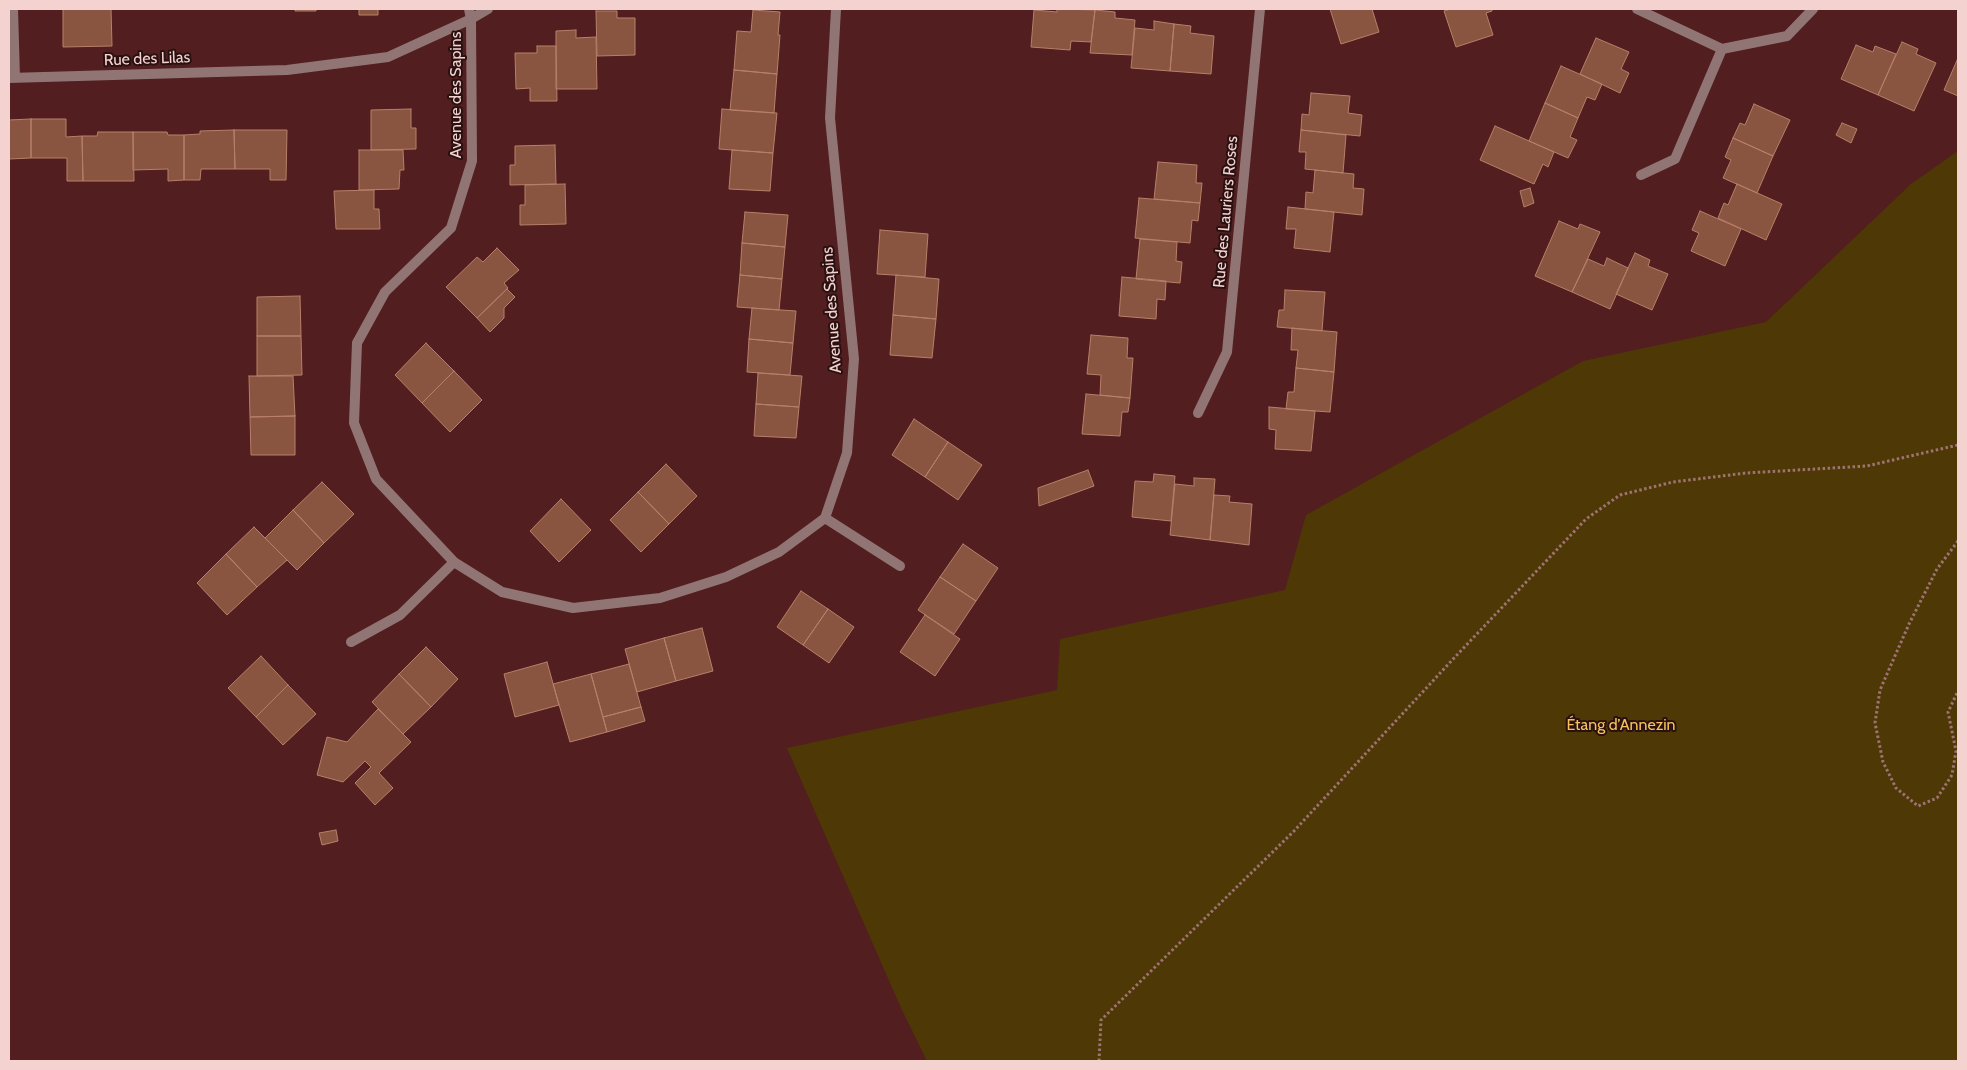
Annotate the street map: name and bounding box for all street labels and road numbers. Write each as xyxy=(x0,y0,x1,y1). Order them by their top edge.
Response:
street label: Avenue des Sapins xyxy=(446,32,466,158)
street label: Rue des Lilas xyxy=(103,48,191,70)
street label: Rue des Lauriers Roses xyxy=(1210,135,1242,289)
street label: Avenue des Sapins xyxy=(818,246,846,374)

